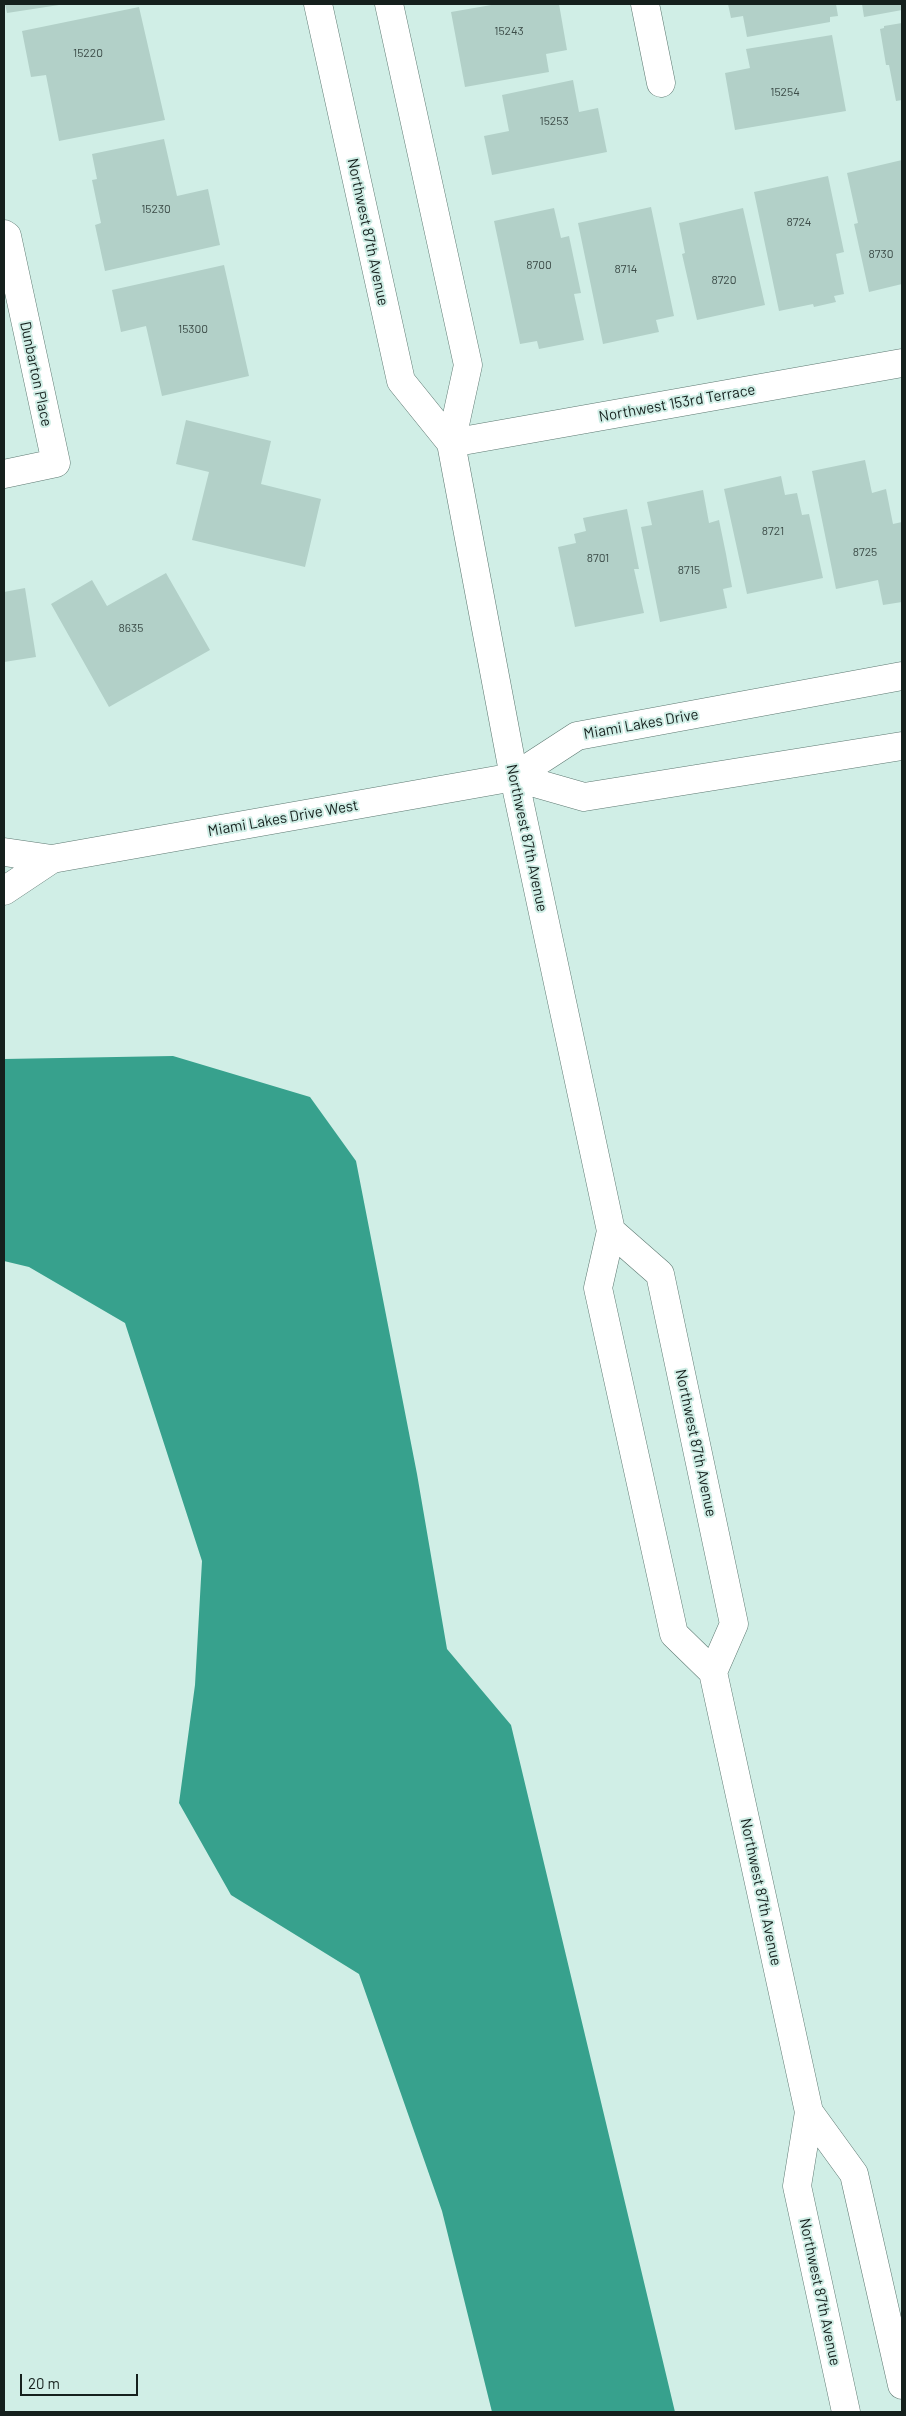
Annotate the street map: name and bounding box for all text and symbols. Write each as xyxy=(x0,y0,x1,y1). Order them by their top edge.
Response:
house number: 15243 xyxy=(494,24,524,38)
house number: 15220 xyxy=(73,46,103,60)
house number: 15254 xyxy=(770,85,800,99)
house number: 15253 xyxy=(539,114,569,128)
street label: Northwest 87th Avenue xyxy=(344,156,392,308)
house number: 15230 xyxy=(141,202,171,216)
house number: 8724 xyxy=(787,215,811,229)
house number: 8730 xyxy=(869,247,893,261)
house number: 8700 xyxy=(526,258,552,272)
house number: 8714 xyxy=(615,262,637,276)
house number: 8720 xyxy=(711,273,737,287)
street label: Dunbarton Place xyxy=(16,320,56,428)
house number: 15300 xyxy=(178,322,208,336)
street label: Northwest 153rd Terrace xyxy=(597,380,757,426)
house number: 8721 xyxy=(762,524,784,538)
house number: 8725 xyxy=(853,545,877,559)
house number: 8701 xyxy=(587,551,609,565)
house number: 8715 xyxy=(678,563,700,577)
house number: 8635 xyxy=(119,621,143,635)
street label: Miami Lakes Drive xyxy=(582,705,700,743)
street label: Northwest 87th Avenue xyxy=(503,762,551,914)
street label: Miami Lakes Drive West xyxy=(206,796,360,840)
street label: Northwest 87th Avenue xyxy=(672,1367,720,1519)
street label: Northwest 87th Avenue xyxy=(737,1816,785,1968)
street label: Northwest 87th Avenue xyxy=(796,2216,844,2368)
scale bar xyxy=(22,2364,140,2396)
text: 20 m xyxy=(28,2374,60,2392)

